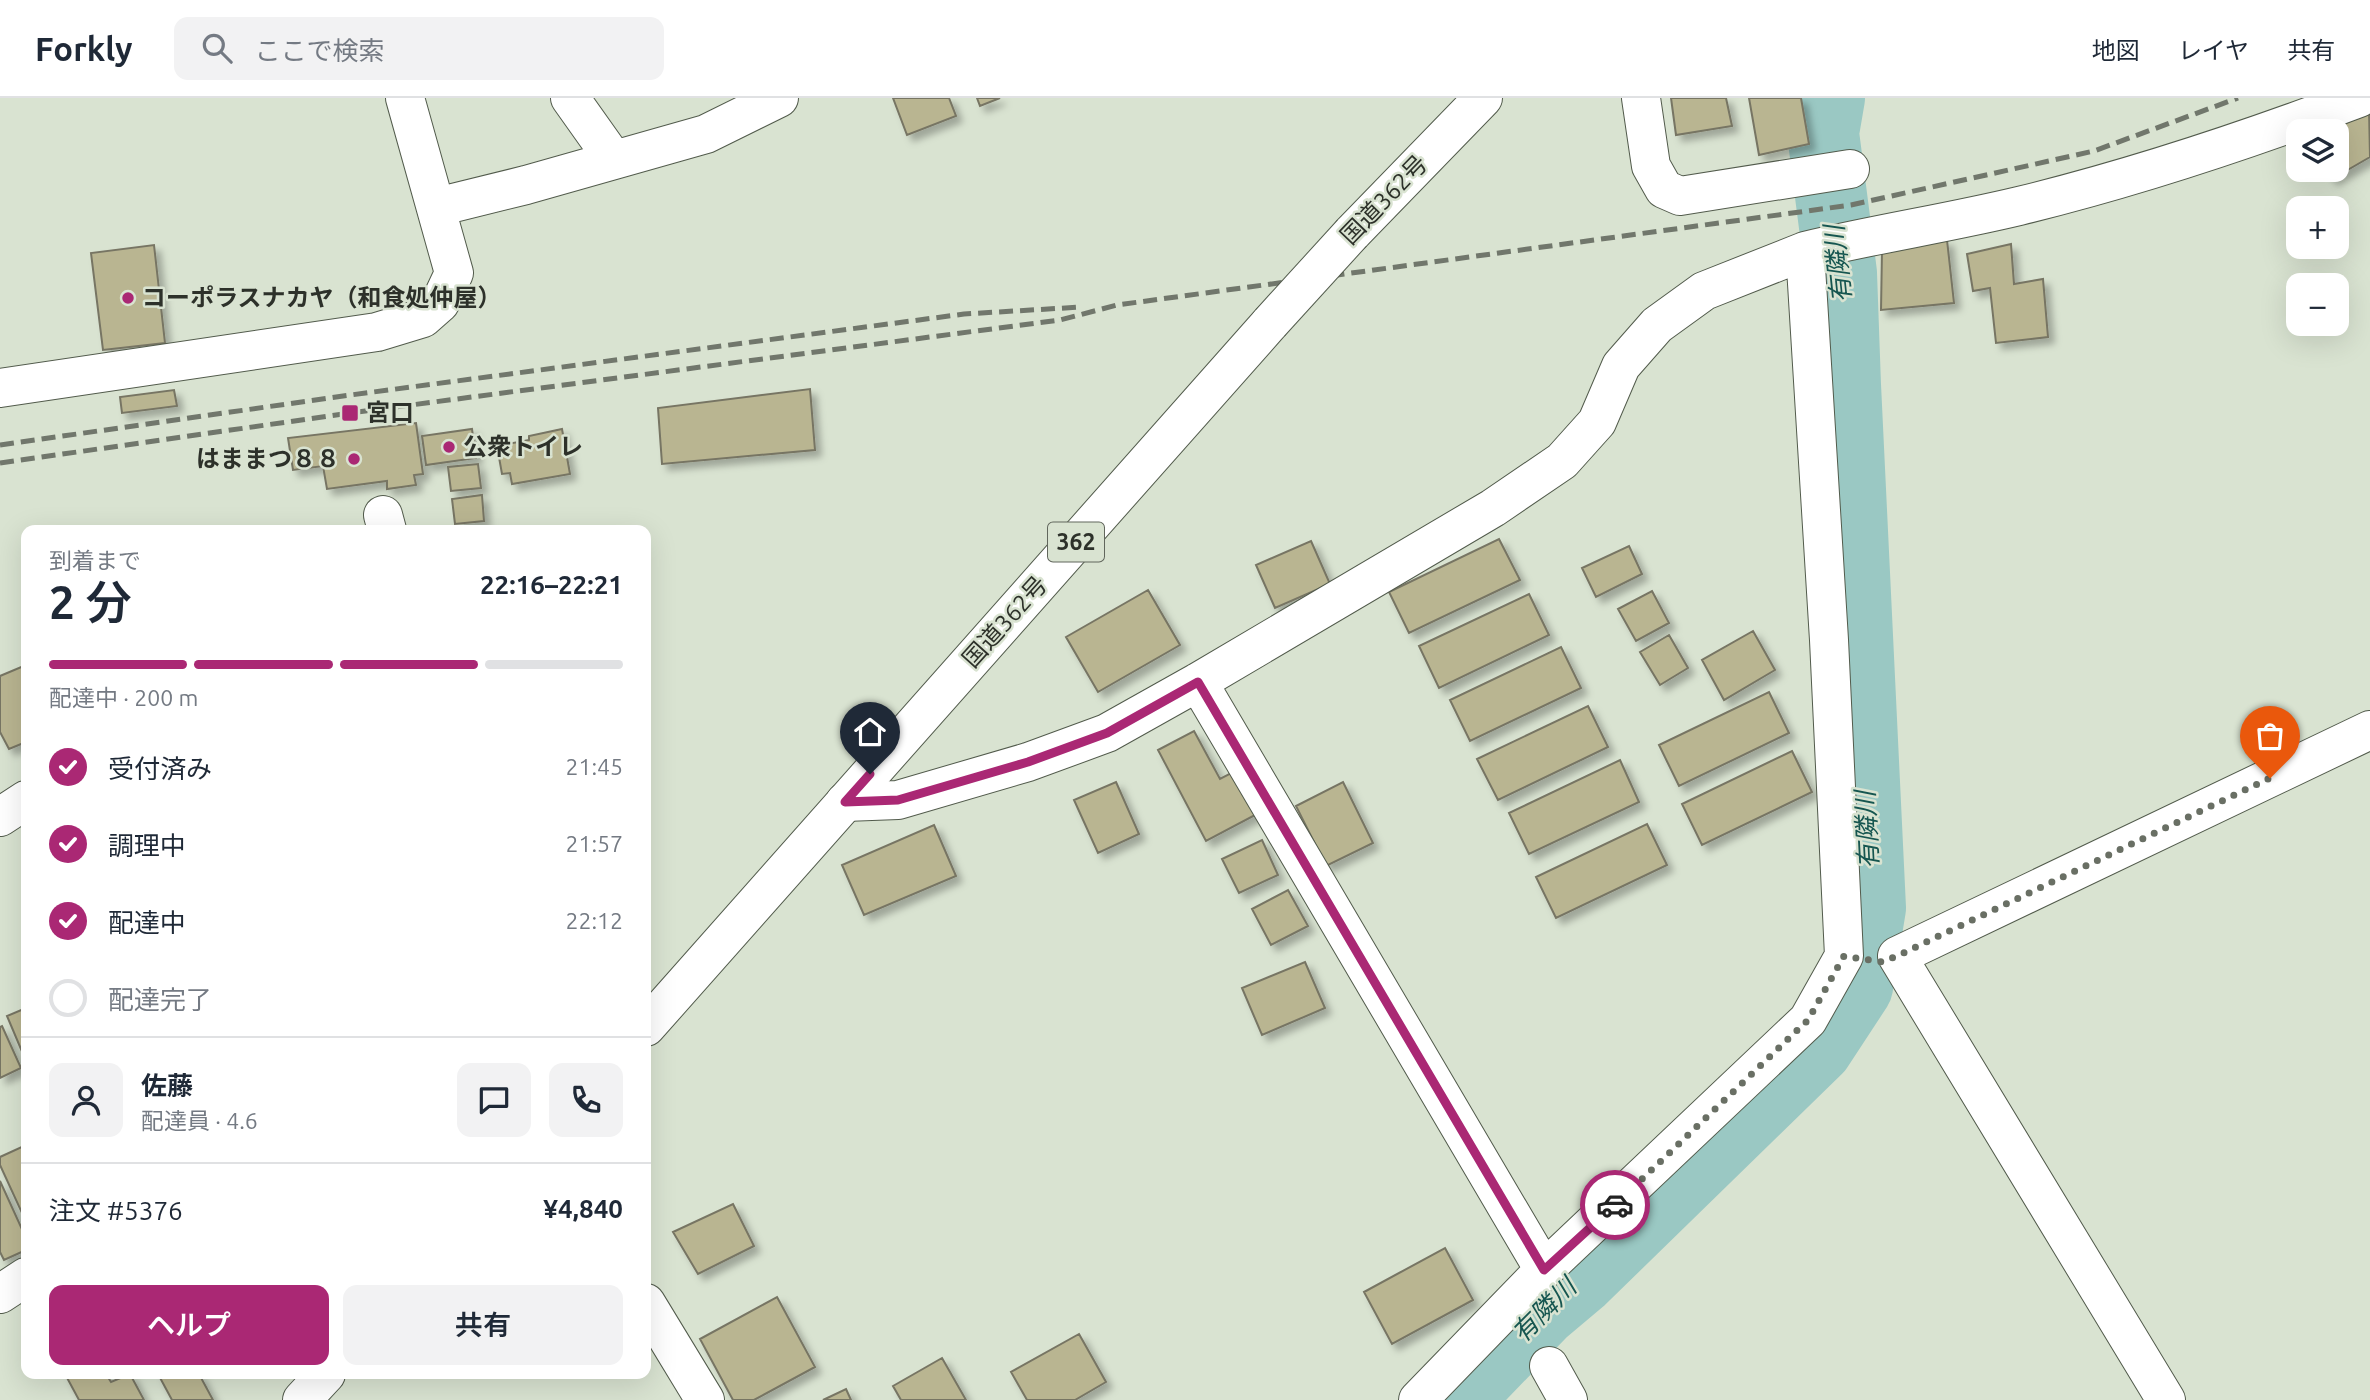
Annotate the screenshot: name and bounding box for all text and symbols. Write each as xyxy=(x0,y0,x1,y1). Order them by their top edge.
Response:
search box xyxy=(174,17,664,80)
icon: search xyxy=(198,29,236,67)
text: Forkly xyxy=(35,30,132,67)
text: ここで検索 xyxy=(254,36,385,65)
text: 地図 xyxy=(2092,37,2140,64)
text: レイヤ xyxy=(2178,37,2249,64)
text: 共有 xyxy=(2287,37,2335,64)
map controls xyxy=(2286,119,2349,336)
button: layers xyxy=(2286,119,2349,182)
street label: 国道362号 xyxy=(1335,150,1432,250)
button: + xyxy=(2286,196,2349,259)
water label: 有隣川 xyxy=(1819,221,1856,304)
button: − xyxy=(2286,273,2349,336)
place label: コーポラスナカヤ（和食処仲屋） xyxy=(142,284,502,311)
marker: コーポラスナカヤ（和食処仲屋） xyxy=(120,290,136,306)
place label: 宮口 xyxy=(366,399,414,426)
marker: 宮口 xyxy=(340,403,360,423)
place label: 公衆トイレ xyxy=(463,433,583,460)
marker: 公衆トイレ xyxy=(441,439,457,455)
place label: はままつ８８ xyxy=(196,445,340,472)
marker: はままつ８８ xyxy=(346,451,362,467)
road number: 362 xyxy=(1048,522,1104,562)
text: 到着まで xyxy=(49,548,141,573)
text: 22:16–22:21 xyxy=(480,570,623,599)
street label: 国道362号 xyxy=(957,571,1052,673)
text: 2 分 xyxy=(49,576,132,628)
text: 配達中 · 200 m xyxy=(49,685,198,710)
pin xyxy=(840,702,900,774)
pin xyxy=(2240,706,2300,778)
icon: home xyxy=(851,713,889,751)
icon: bag xyxy=(2251,717,2289,755)
icon: check xyxy=(49,748,87,786)
text: 受付済み xyxy=(108,754,212,783)
text: 21:45 xyxy=(565,754,623,779)
water label: 有隣川 xyxy=(1850,787,1883,870)
icon: check xyxy=(49,825,87,863)
text: 調理中 xyxy=(108,831,186,860)
text: 21:57 xyxy=(565,831,623,856)
icon: check xyxy=(49,902,87,940)
text: 配達中 xyxy=(108,908,186,937)
text: 22:12 xyxy=(565,908,623,933)
text: 配達完了 xyxy=(108,985,212,1014)
button: person xyxy=(49,1063,123,1137)
button: chat xyxy=(457,1063,531,1137)
button: phone xyxy=(549,1063,623,1137)
text: 佐藤 xyxy=(141,1071,193,1100)
text: 配達員 · 4.6 xyxy=(141,1108,258,1133)
courier xyxy=(1580,1170,1650,1240)
icon: car xyxy=(1596,1186,1634,1224)
text: ¥4,840 xyxy=(543,1194,623,1223)
text: 注文 #5376 xyxy=(49,1196,183,1225)
water label: 有隣川 xyxy=(1506,1270,1584,1347)
button: ヘルプ xyxy=(49,1285,329,1365)
button: 共有 xyxy=(343,1285,623,1365)

